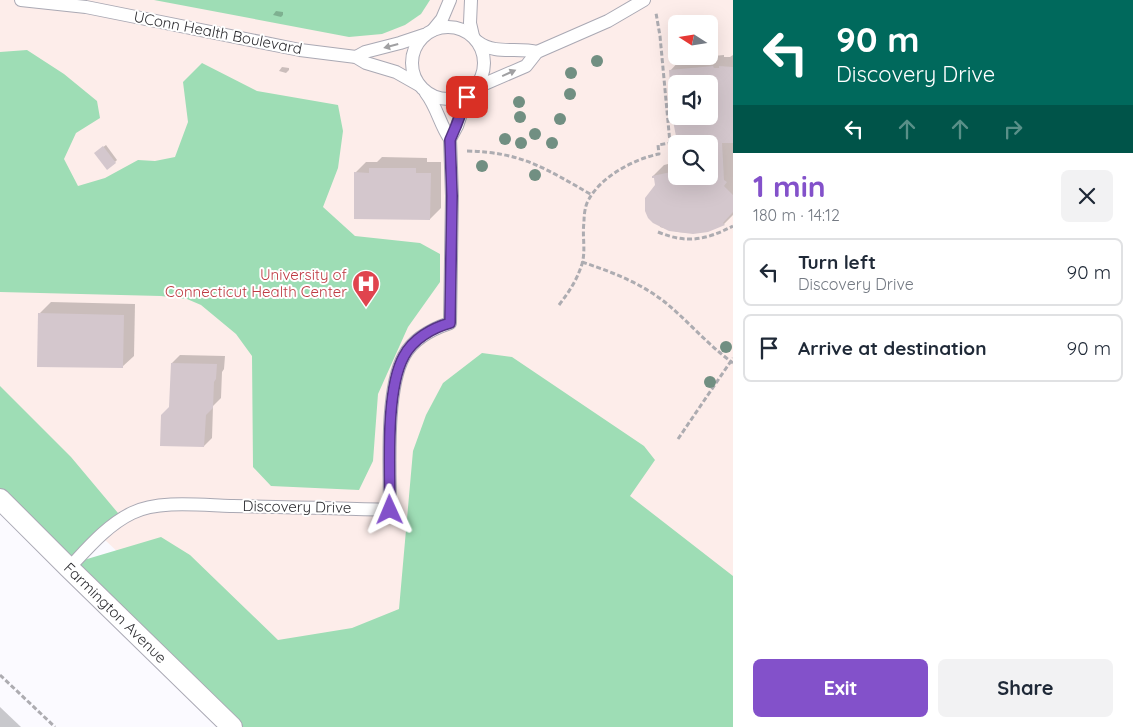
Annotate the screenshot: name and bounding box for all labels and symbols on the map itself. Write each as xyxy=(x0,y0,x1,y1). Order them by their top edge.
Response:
street label: UConn Health Boulevard xyxy=(132,7,304,58)
north arrow xyxy=(668,15,718,65)
one-way arrow xyxy=(384,42,399,50)
one-way arrow xyxy=(502,69,516,77)
pin xyxy=(446,76,488,118)
place label: University of Connecticut Health Center xyxy=(165,265,348,301)
hospital icon: University of Connecticut Health Center xyxy=(351,269,381,308)
position arrow xyxy=(363,483,415,535)
street label: Discovery Drive xyxy=(243,496,351,517)
street label: Farmington Avenue xyxy=(60,558,171,667)

